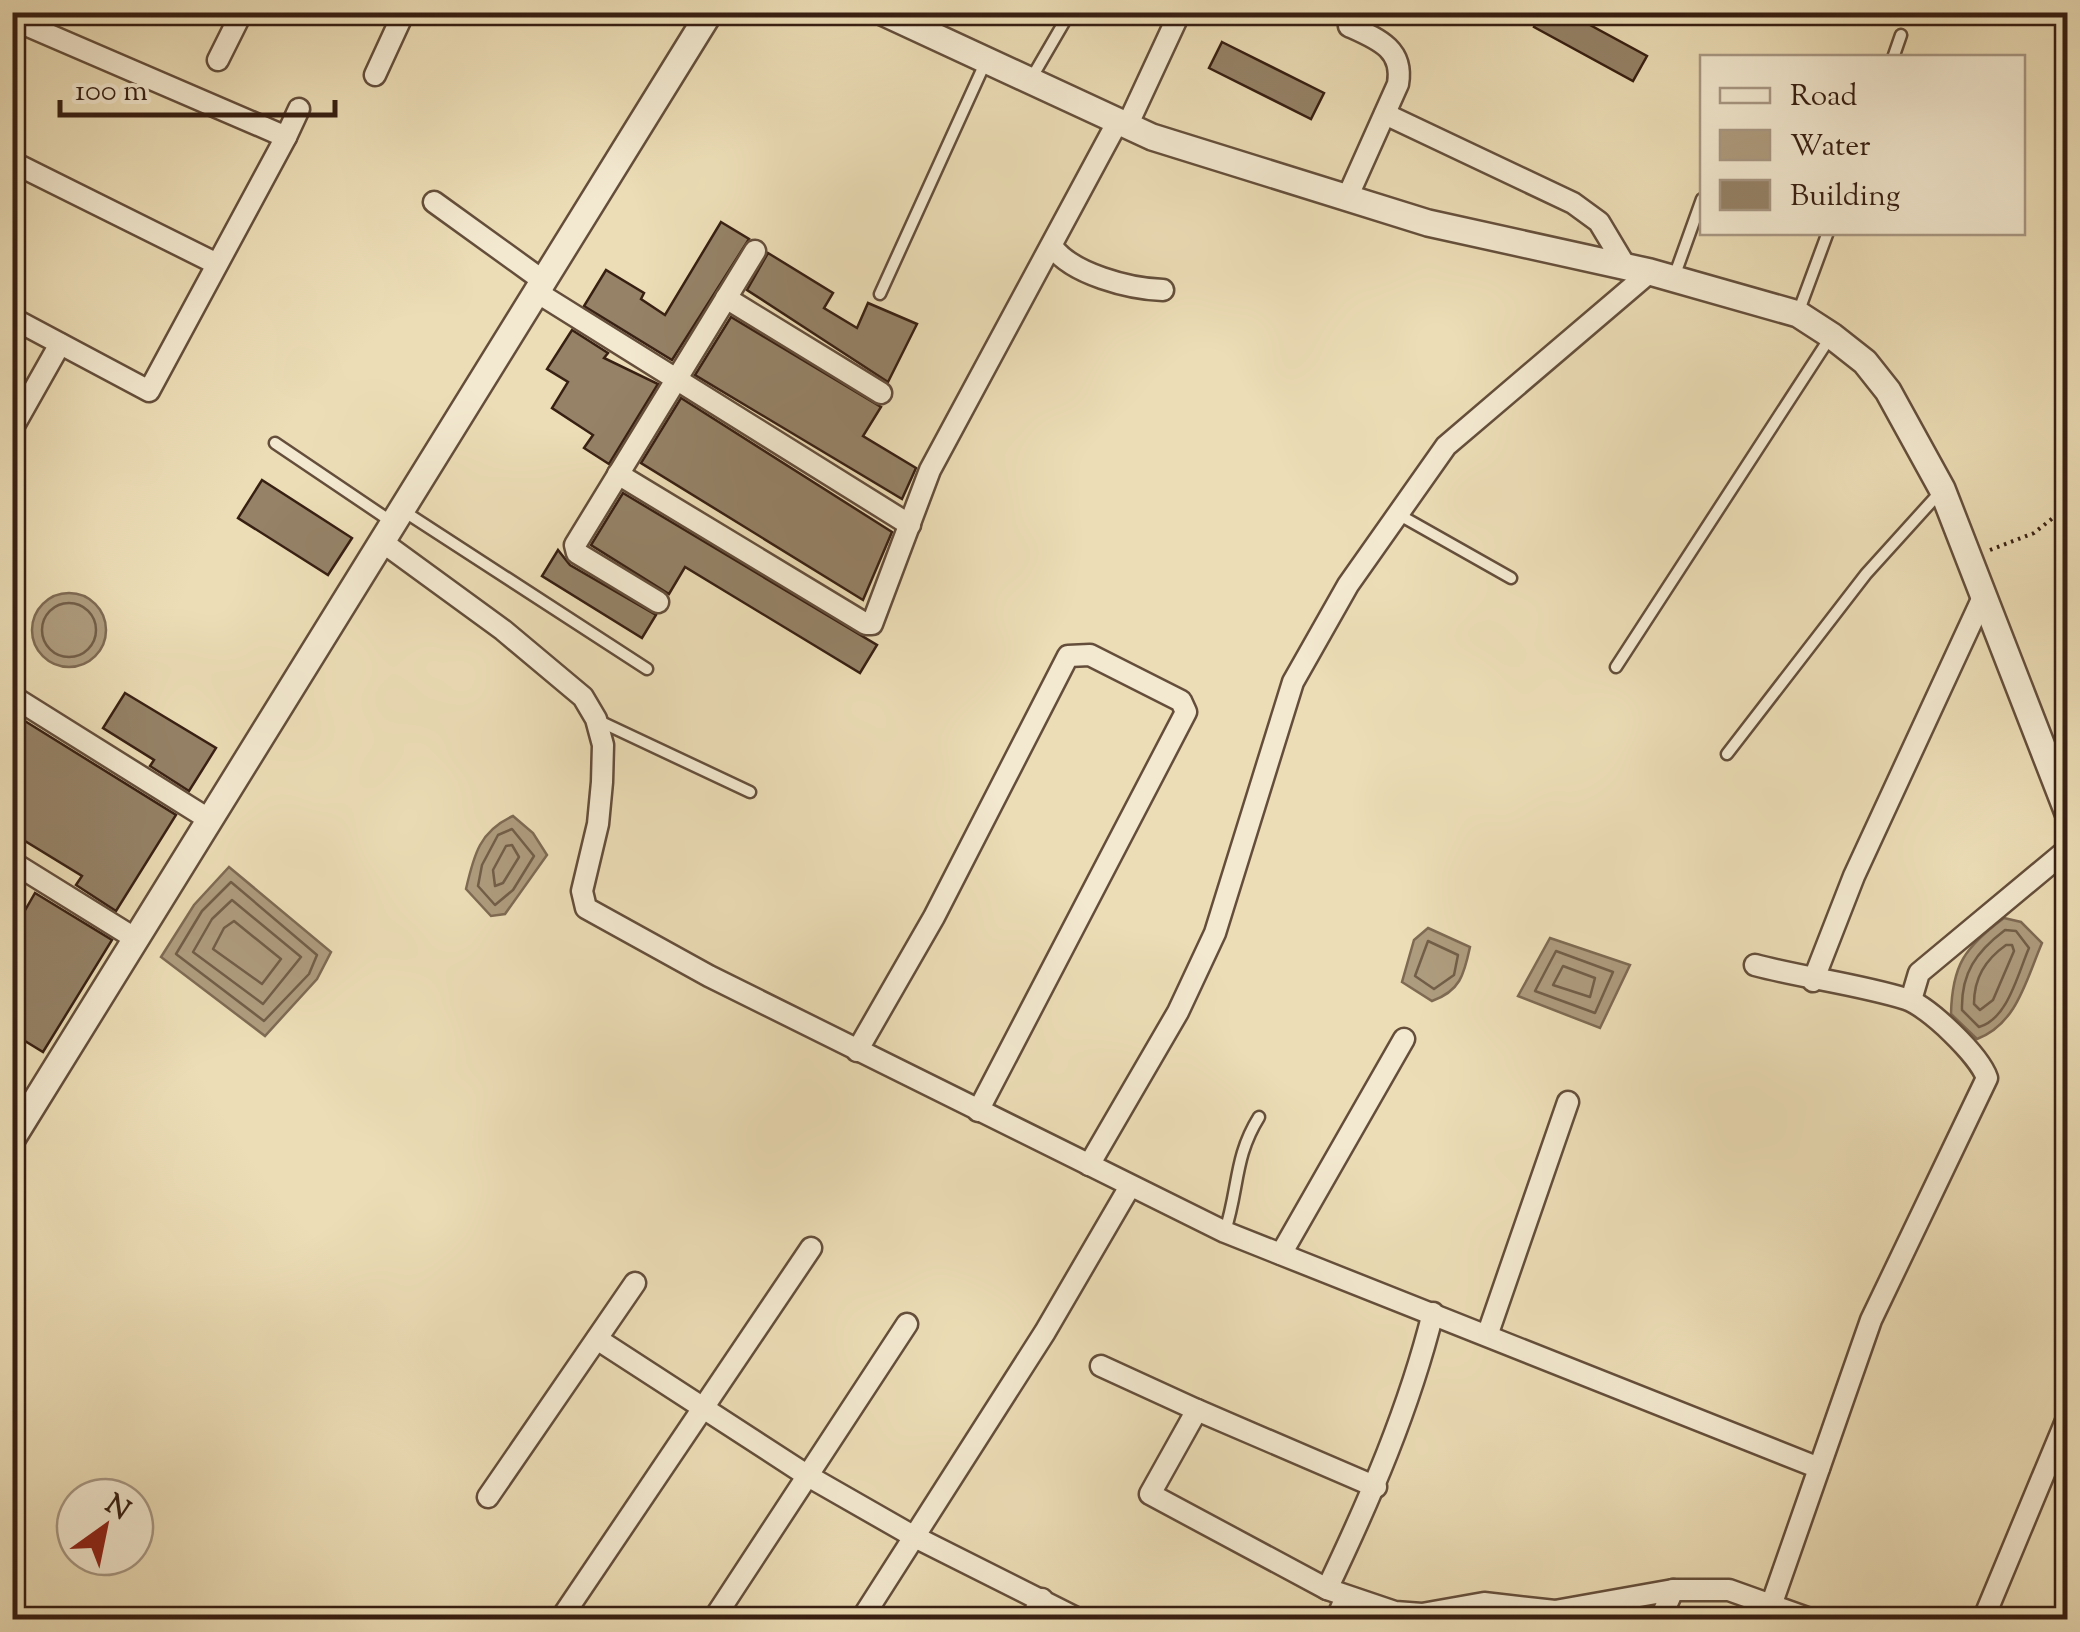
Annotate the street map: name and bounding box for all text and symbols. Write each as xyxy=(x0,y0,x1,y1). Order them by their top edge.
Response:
scale bar xyxy=(60,55,335,117)
legend xyxy=(1700,55,2025,235)
text: 100 m xyxy=(75,71,148,114)
text: Road xyxy=(1790,76,1857,119)
text: Water xyxy=(1790,126,1871,169)
text: Building xyxy=(1790,176,1900,219)
north arrow xyxy=(55,1477,155,1577)
text: N xyxy=(97,1486,137,1531)

